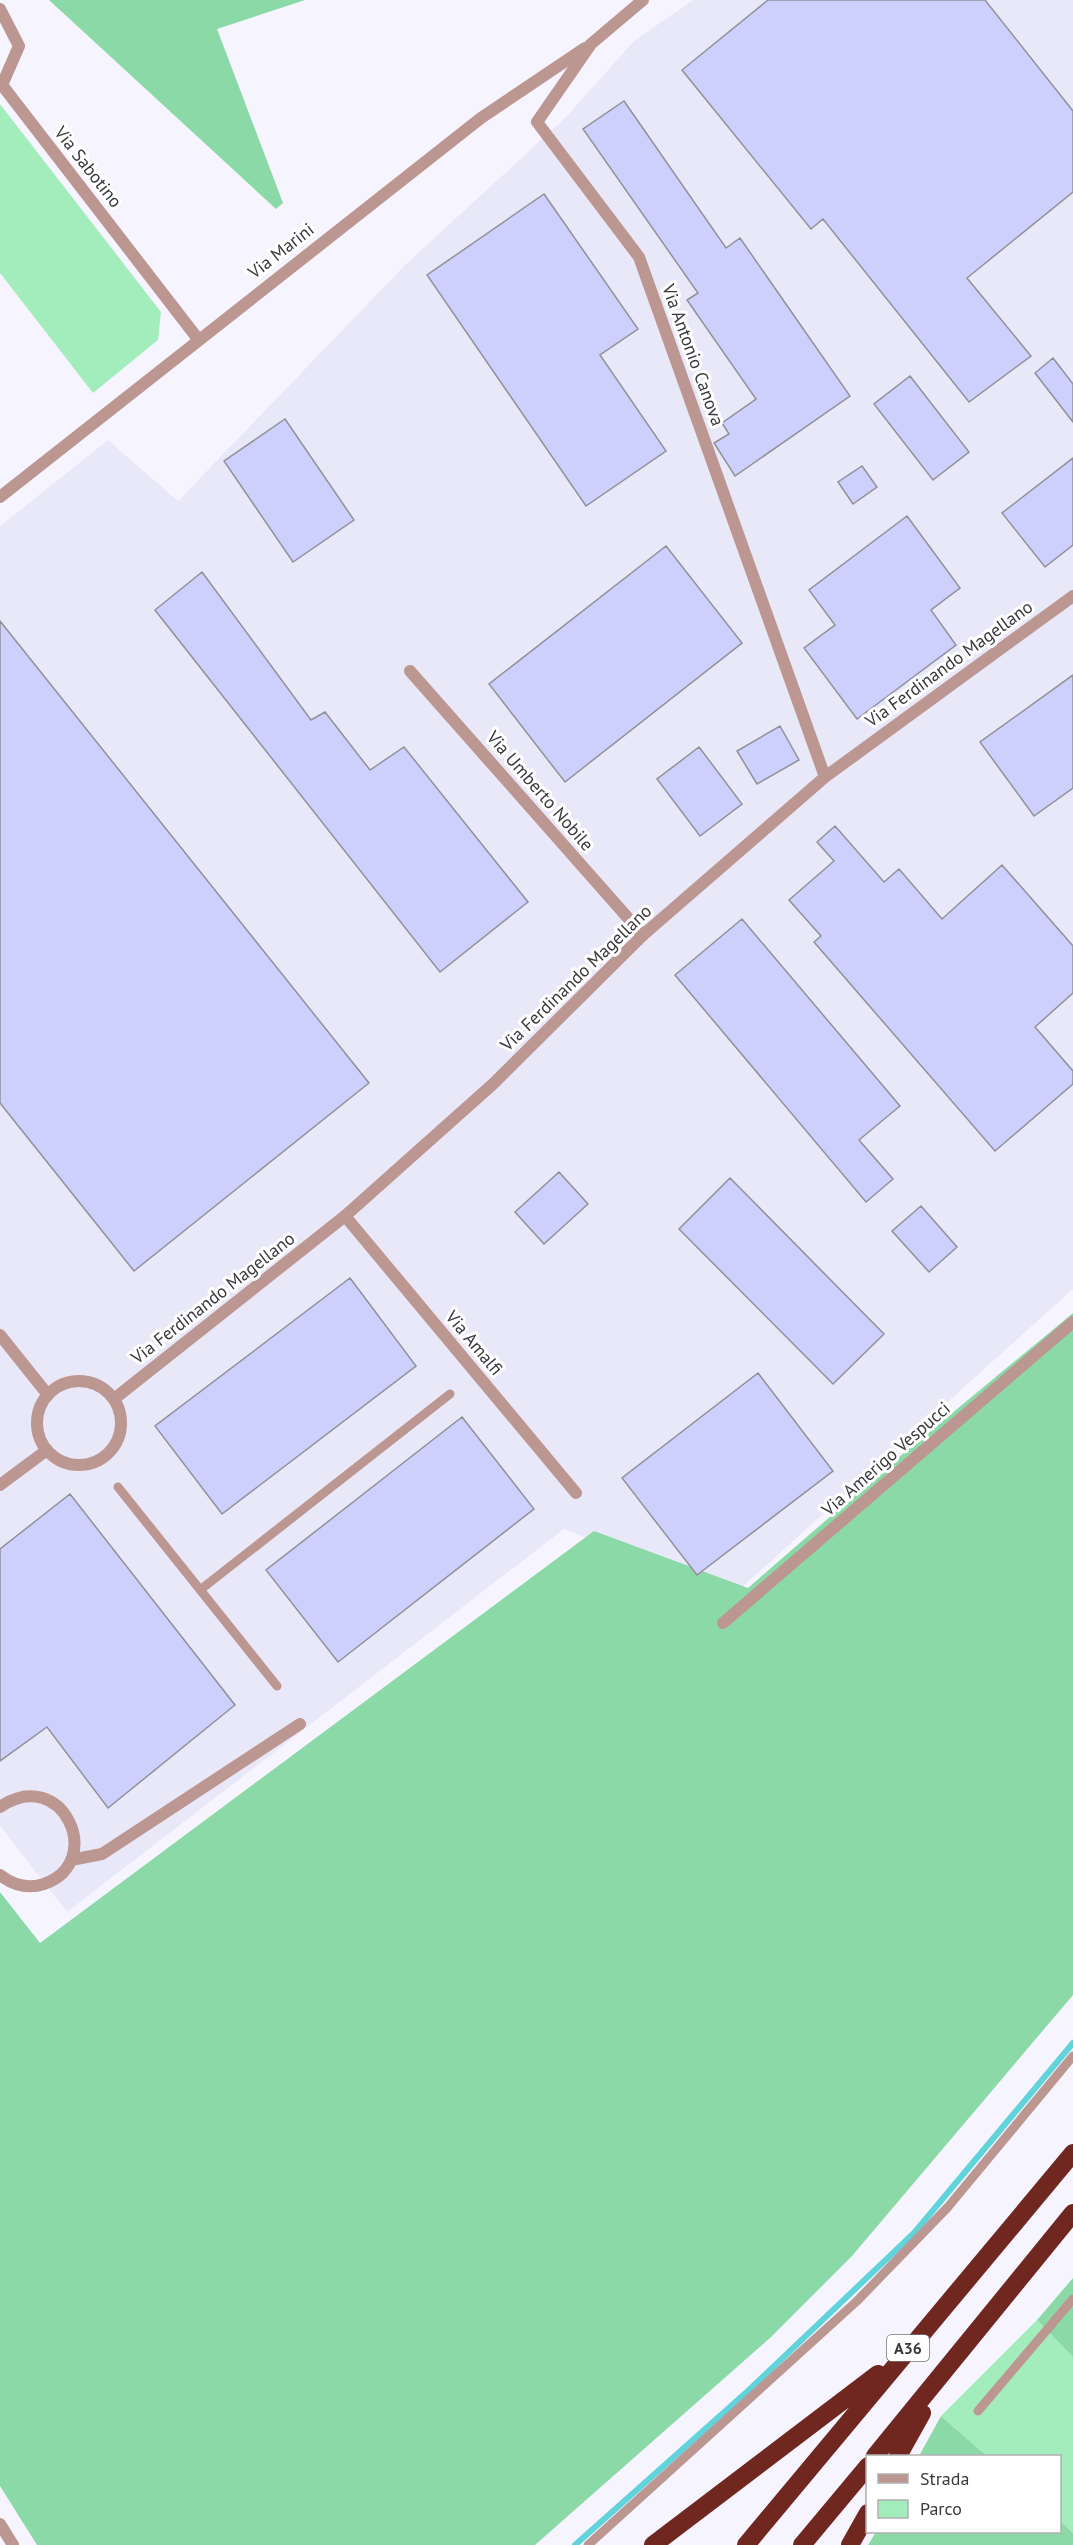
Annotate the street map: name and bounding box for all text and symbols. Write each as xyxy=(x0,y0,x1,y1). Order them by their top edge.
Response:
street label: Via Sabotino xyxy=(49,121,127,212)
street label: Via Marini xyxy=(242,218,318,284)
street label: Via Antonio Canova xyxy=(657,280,730,429)
street label: Via Ferdinando Magellano xyxy=(860,595,1037,733)
street label: Via Umberto Nobile xyxy=(481,725,599,855)
street label: Via Ferdinando Magellano xyxy=(494,899,656,1057)
street label: Via Ferdinando Magellano xyxy=(125,1227,299,1369)
street label: Via Amalfi xyxy=(440,1305,508,1380)
street label: Via Amerigo Vespucci xyxy=(816,1396,955,1521)
road number: A36 xyxy=(887,2335,929,2361)
legend xyxy=(866,2455,1061,2533)
text: Strada xyxy=(920,2467,969,2490)
text: Parco xyxy=(920,2497,962,2520)

